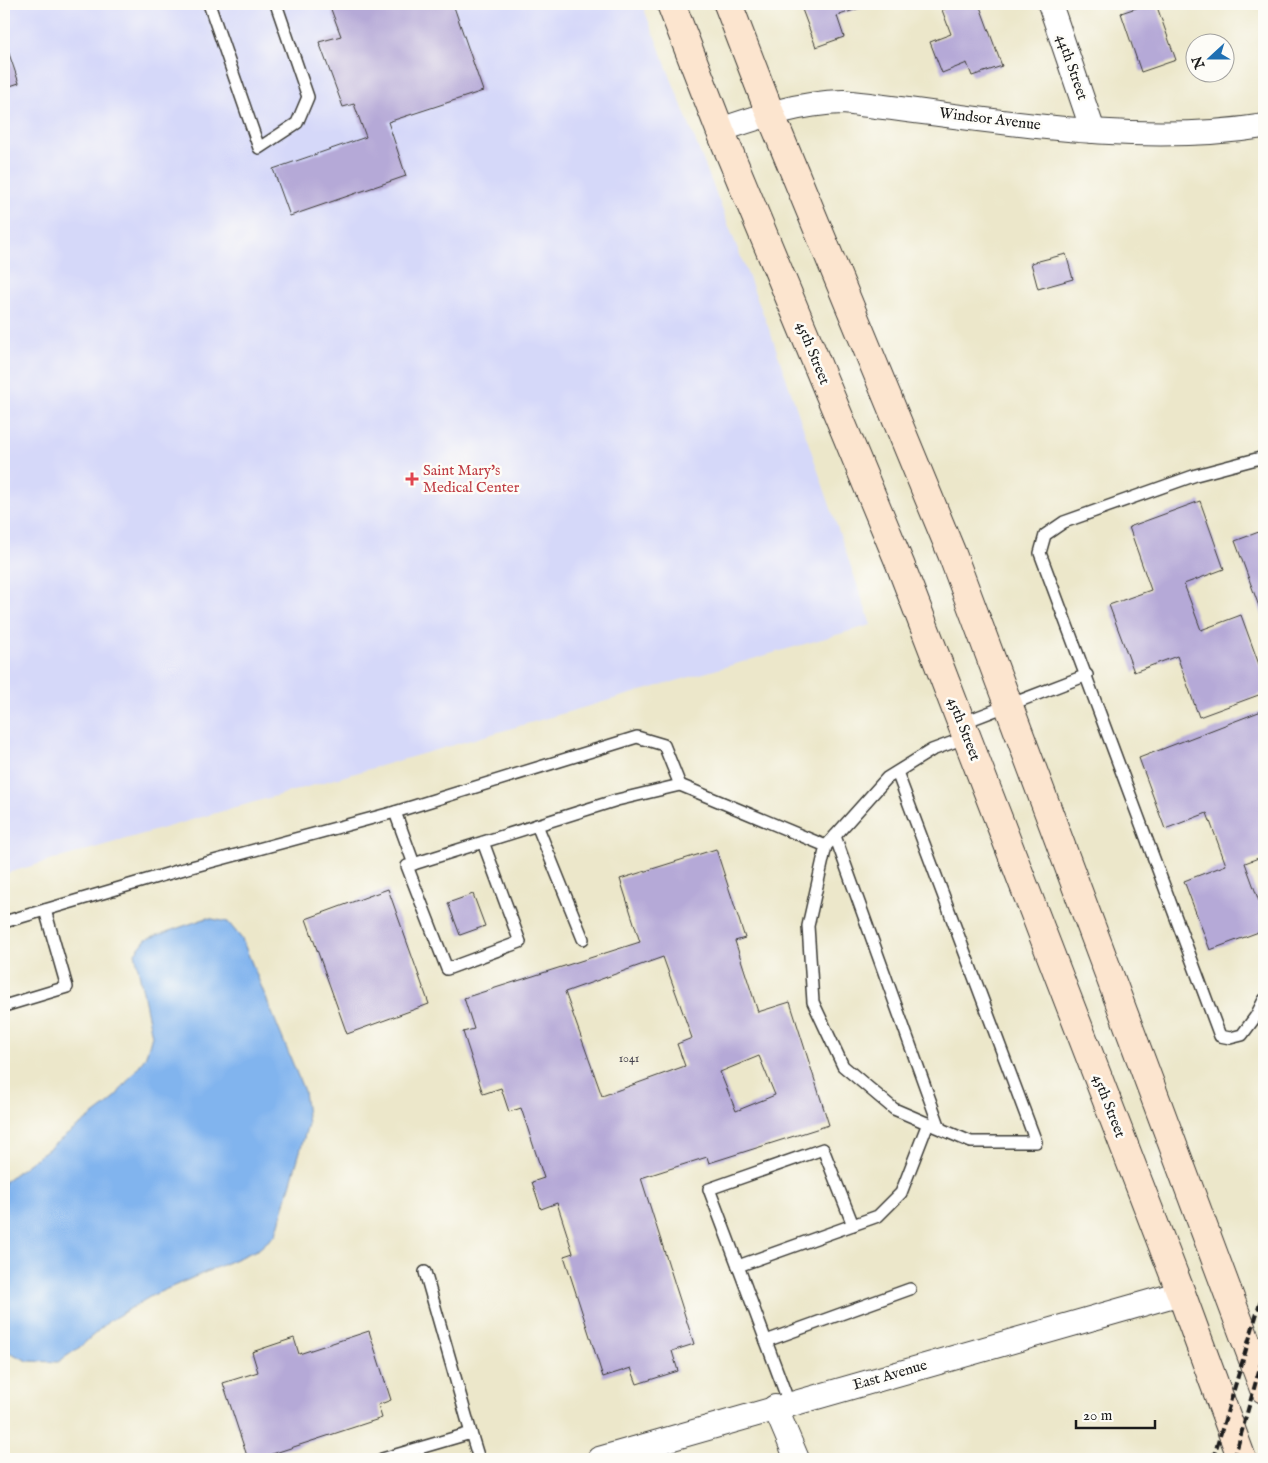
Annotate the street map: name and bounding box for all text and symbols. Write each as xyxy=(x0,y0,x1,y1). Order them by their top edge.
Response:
street label: 44th Street xyxy=(1052,32,1092,102)
north arrow xyxy=(1186,32,1236,82)
text: N xyxy=(1188,53,1210,72)
street label: Windsor Avenue xyxy=(938,103,1042,135)
street label: 45th Street xyxy=(792,319,834,387)
place label: Saint Mary's Medical Center xyxy=(423,461,520,497)
marker: Saint Mary's Medical Center xyxy=(405,472,419,486)
street label: 45th Street xyxy=(943,695,985,763)
house number: 1041 xyxy=(619,1051,639,1066)
street label: 45th Street xyxy=(1088,1072,1130,1140)
street label: East Avenue xyxy=(851,1355,929,1395)
scale bar xyxy=(1076,1398,1154,1430)
text: 20 m xyxy=(1083,1406,1113,1425)

